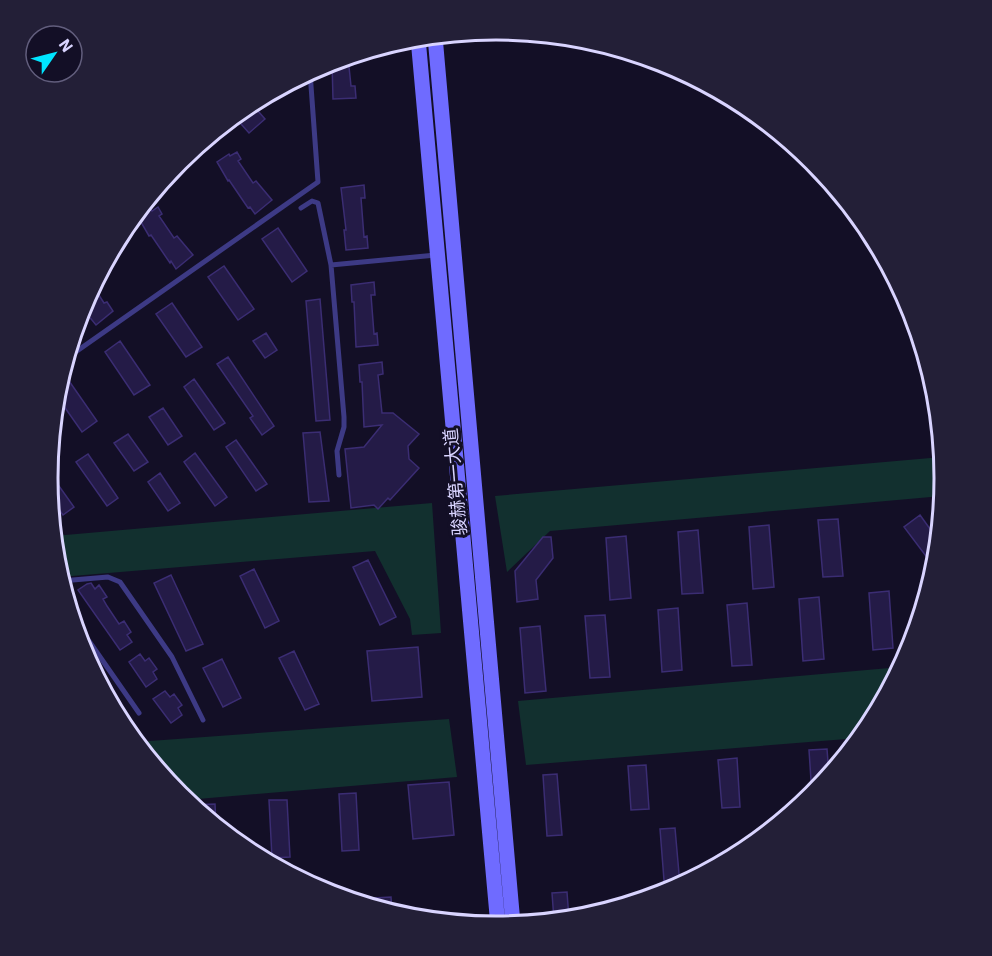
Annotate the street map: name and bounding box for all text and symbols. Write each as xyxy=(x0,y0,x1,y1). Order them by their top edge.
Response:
north arrow xyxy=(24,24,84,84)
text: N xyxy=(55,35,78,56)
street label: 骏赫第一大道 xyxy=(439,427,471,537)

